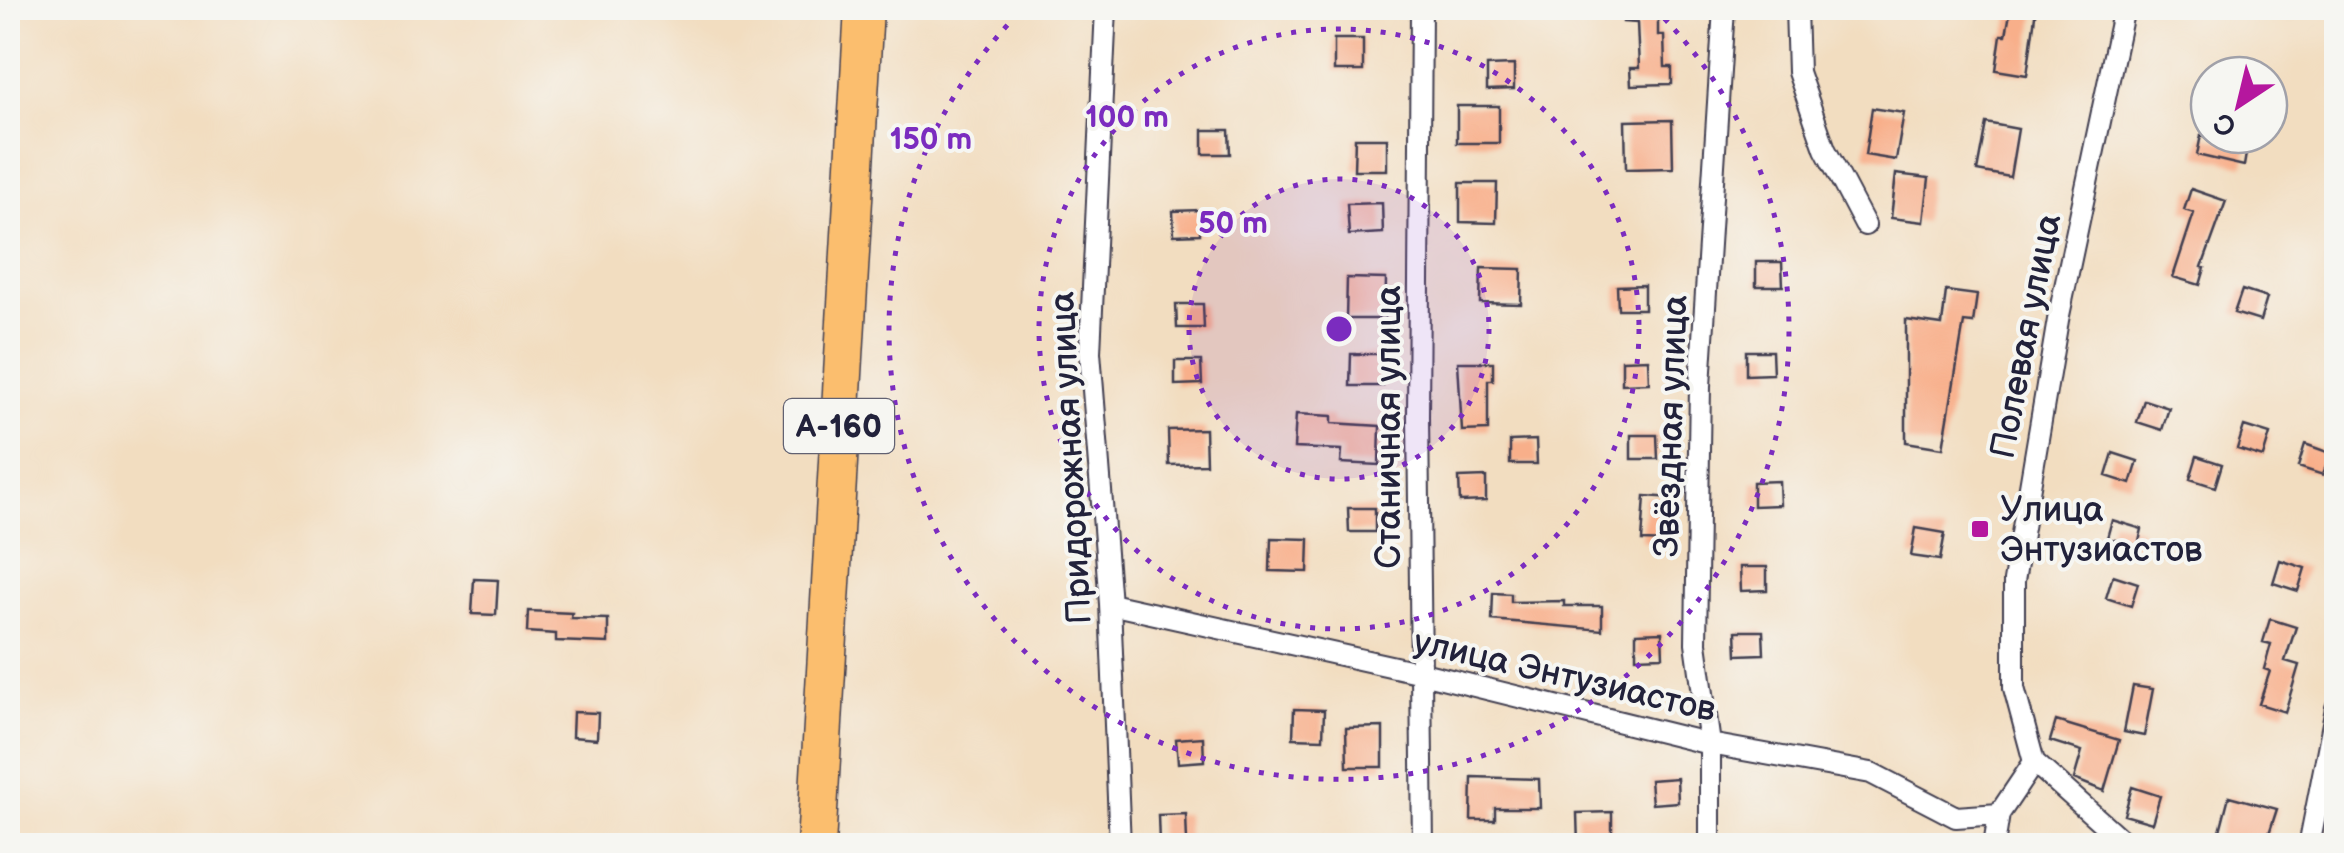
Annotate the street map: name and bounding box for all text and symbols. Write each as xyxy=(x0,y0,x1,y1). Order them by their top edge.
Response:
north arrow xyxy=(2189,55,2289,155)
text: 100 m xyxy=(1085,100,1169,136)
text: С xyxy=(2208,105,2243,143)
text: 150 m xyxy=(890,122,972,158)
text: 50 m xyxy=(1198,206,1268,242)
street label: Полевая улица xyxy=(1982,210,2071,462)
street label: Станичная улица xyxy=(1368,285,1411,569)
street label: Придорожная улица xyxy=(1041,290,1102,625)
street label: Звёздная улица xyxy=(1645,294,1698,558)
centre of rings xyxy=(1321,311,1357,347)
road number: А-160 xyxy=(784,399,894,453)
place label: Улица Энтузиастов xyxy=(2000,489,2202,572)
marker: Улица Энтузиастов xyxy=(1969,518,1991,540)
street label: улица Энтузиастов xyxy=(1409,621,1720,732)

